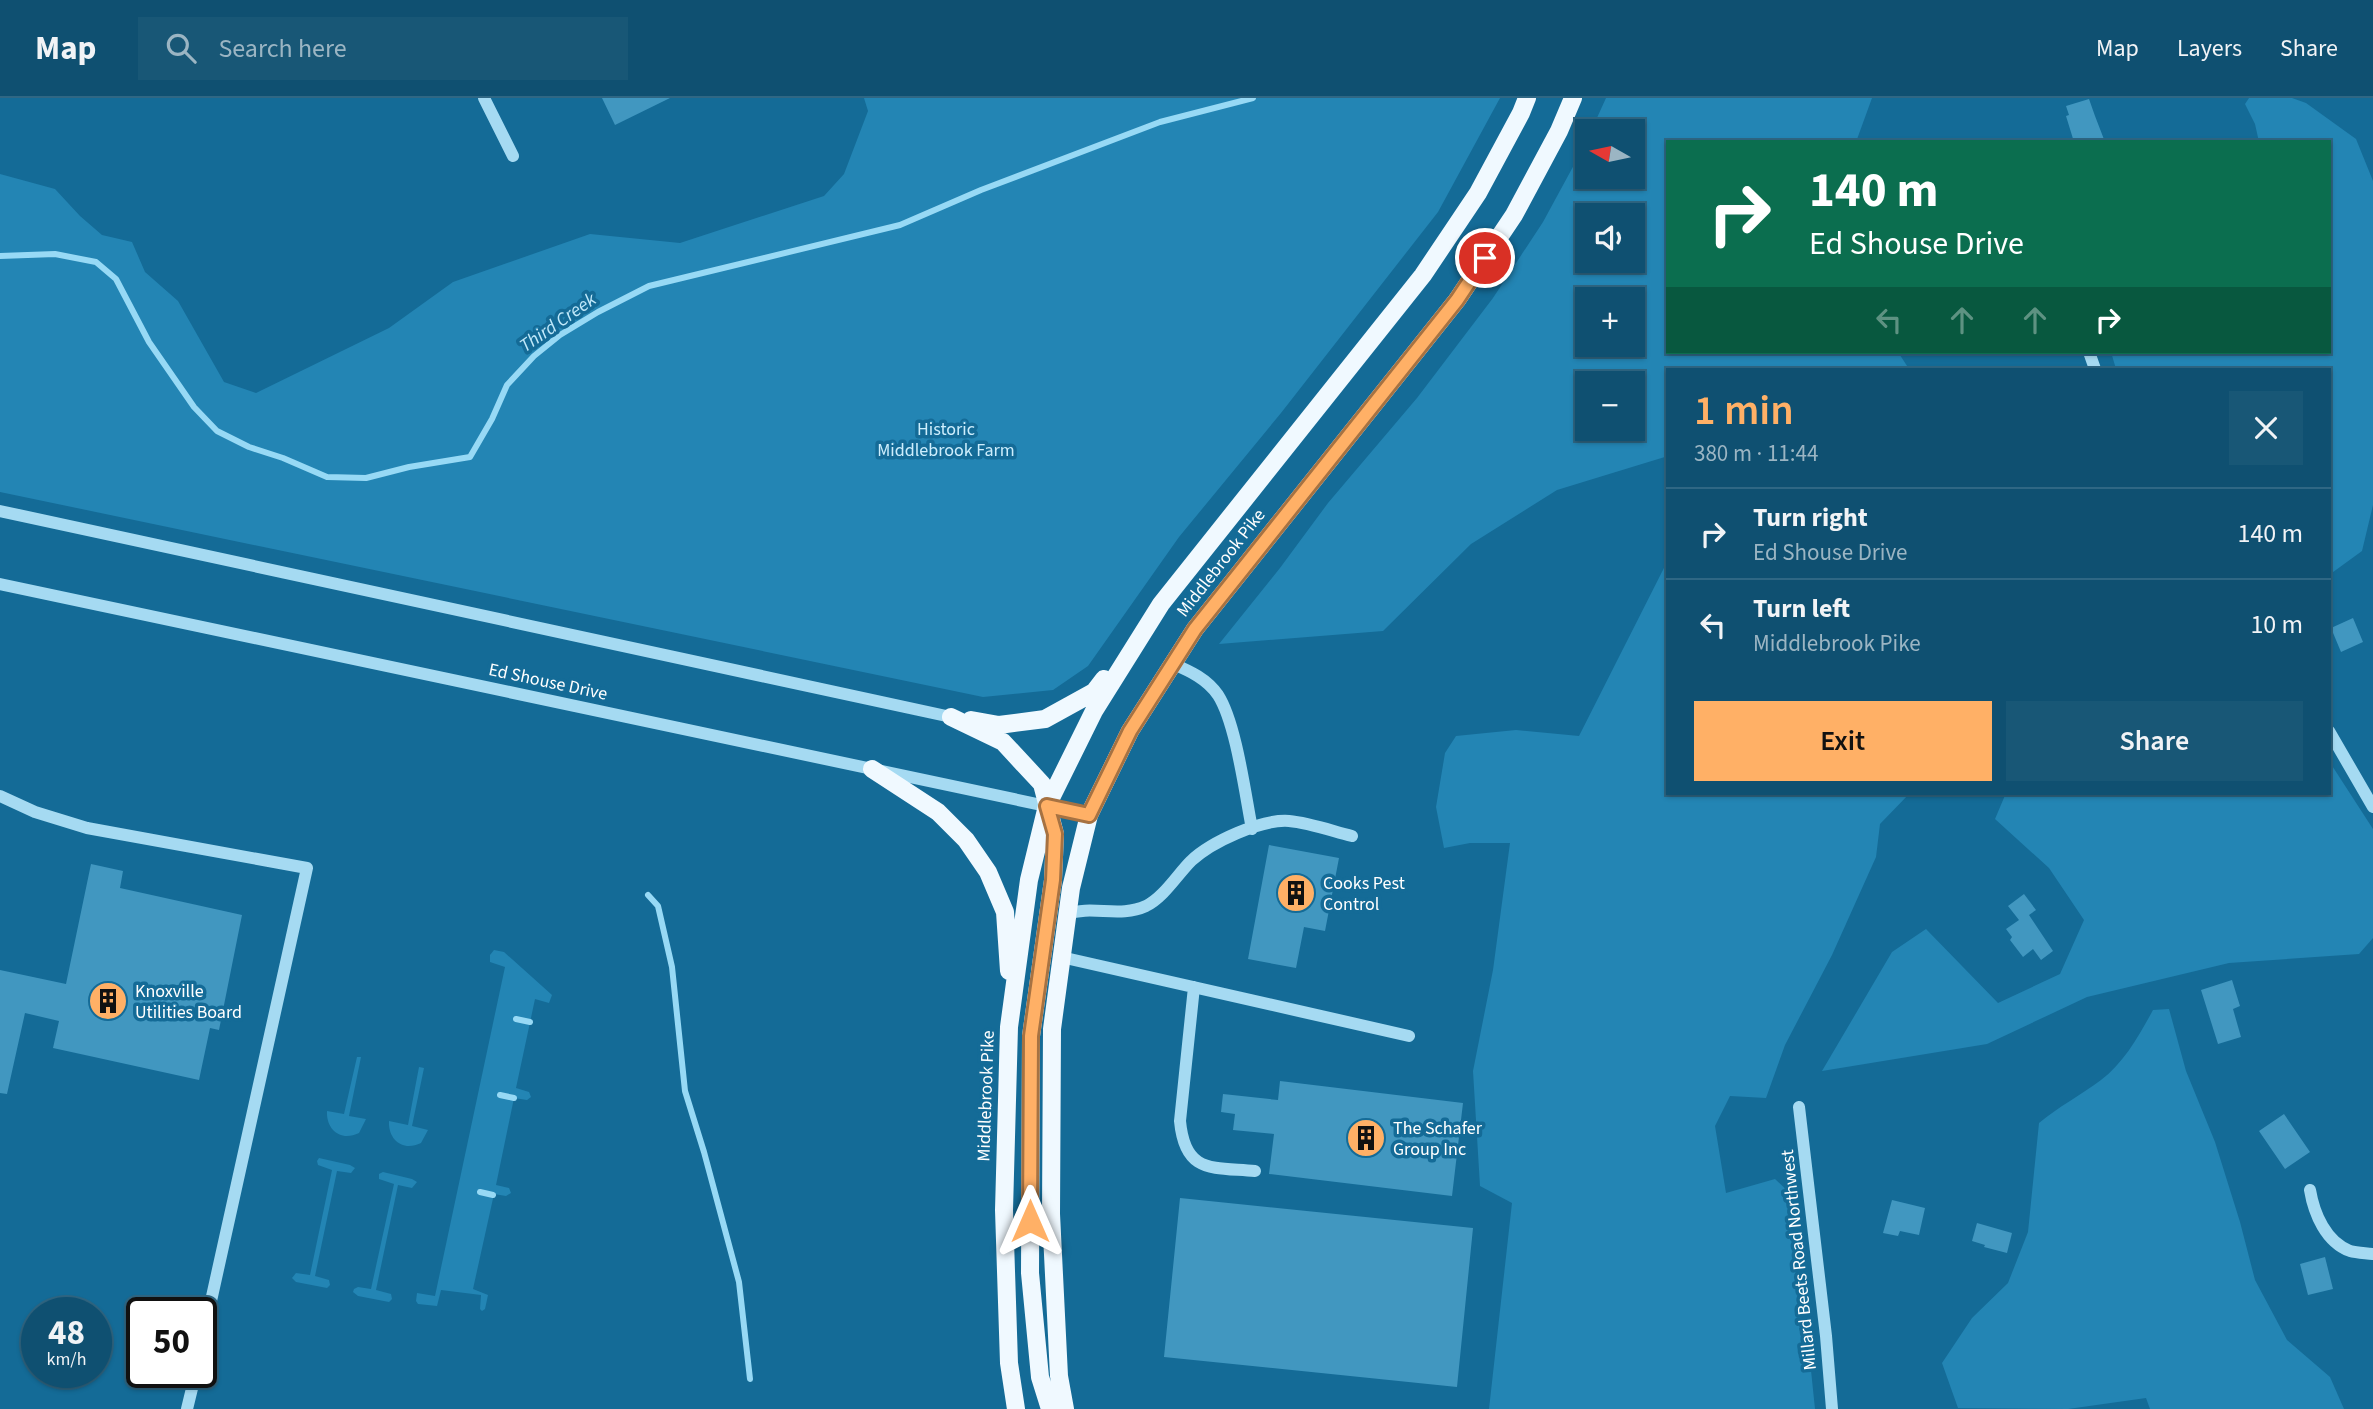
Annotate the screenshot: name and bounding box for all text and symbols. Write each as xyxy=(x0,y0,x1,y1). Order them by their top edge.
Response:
search box xyxy=(138,17,628,80)
text: Map xyxy=(35,25,96,72)
icon: search xyxy=(162,29,200,67)
text: Search here xyxy=(218,30,347,67)
text: Map xyxy=(2096,31,2139,66)
text: Layers xyxy=(2177,31,2242,66)
text: Share xyxy=(2280,31,2338,66)
north arrow xyxy=(1575,119,1645,189)
map controls xyxy=(1575,119,1645,441)
text: 140 m xyxy=(1809,156,1938,226)
icon: right xyxy=(1694,168,1785,259)
button: sound xyxy=(1575,203,1645,273)
text: Ed Shouse Drive xyxy=(1809,221,2024,267)
pin xyxy=(1455,228,1515,288)
icon: arrive xyxy=(1466,239,1504,277)
water label: Third Creek xyxy=(514,286,603,359)
button: + xyxy=(1575,287,1645,357)
icon: left xyxy=(1870,301,1908,339)
icon: ahead xyxy=(1943,301,1981,339)
icon: ahead xyxy=(2016,301,2054,339)
icon: right xyxy=(2089,301,2127,339)
button: − xyxy=(1575,371,1645,441)
text: 1 min xyxy=(1694,381,1794,441)
button: close xyxy=(2229,391,2303,465)
park label: Historic Middlebrook Farm xyxy=(877,417,1015,463)
text: 380 m · 11:44 xyxy=(1694,437,1818,470)
text: Turn right xyxy=(1753,499,1868,536)
street label: Middlebrook Pike xyxy=(1171,504,1271,622)
icon: right xyxy=(1694,515,1732,553)
text: 140 m xyxy=(2237,515,2303,552)
text: Ed Shouse Drive xyxy=(1753,536,1908,569)
text: Turn left xyxy=(1753,590,1850,627)
icon: left xyxy=(1694,606,1732,644)
text: 10 m xyxy=(2250,606,2303,643)
text: Middlebrook Pike xyxy=(1753,627,1921,660)
street label: Ed Shouse Drive xyxy=(486,657,610,707)
button: Exit xyxy=(1694,701,1992,781)
button: Share xyxy=(2006,701,2303,781)
place label: Cooks Pest Control xyxy=(1323,871,1405,917)
building icon: Cooks Pest Control xyxy=(1275,872,1317,914)
place label: Knoxville Utilities Board xyxy=(135,979,242,1025)
building icon: Knoxville Utilities Board xyxy=(87,980,129,1022)
street label: Middlebrook Pike xyxy=(971,1030,1001,1162)
place label: The Schafer Group Inc xyxy=(1393,1116,1483,1162)
building icon: The Schafer Group Inc xyxy=(1345,1117,1387,1159)
street label: Millard Beets Road Northwest xyxy=(1775,1149,1823,1371)
position arrow xyxy=(993,1184,1067,1258)
speed limit sign: 50 xyxy=(126,1297,217,1388)
text: 48 xyxy=(48,1308,85,1358)
text: km/h xyxy=(47,1347,86,1372)

